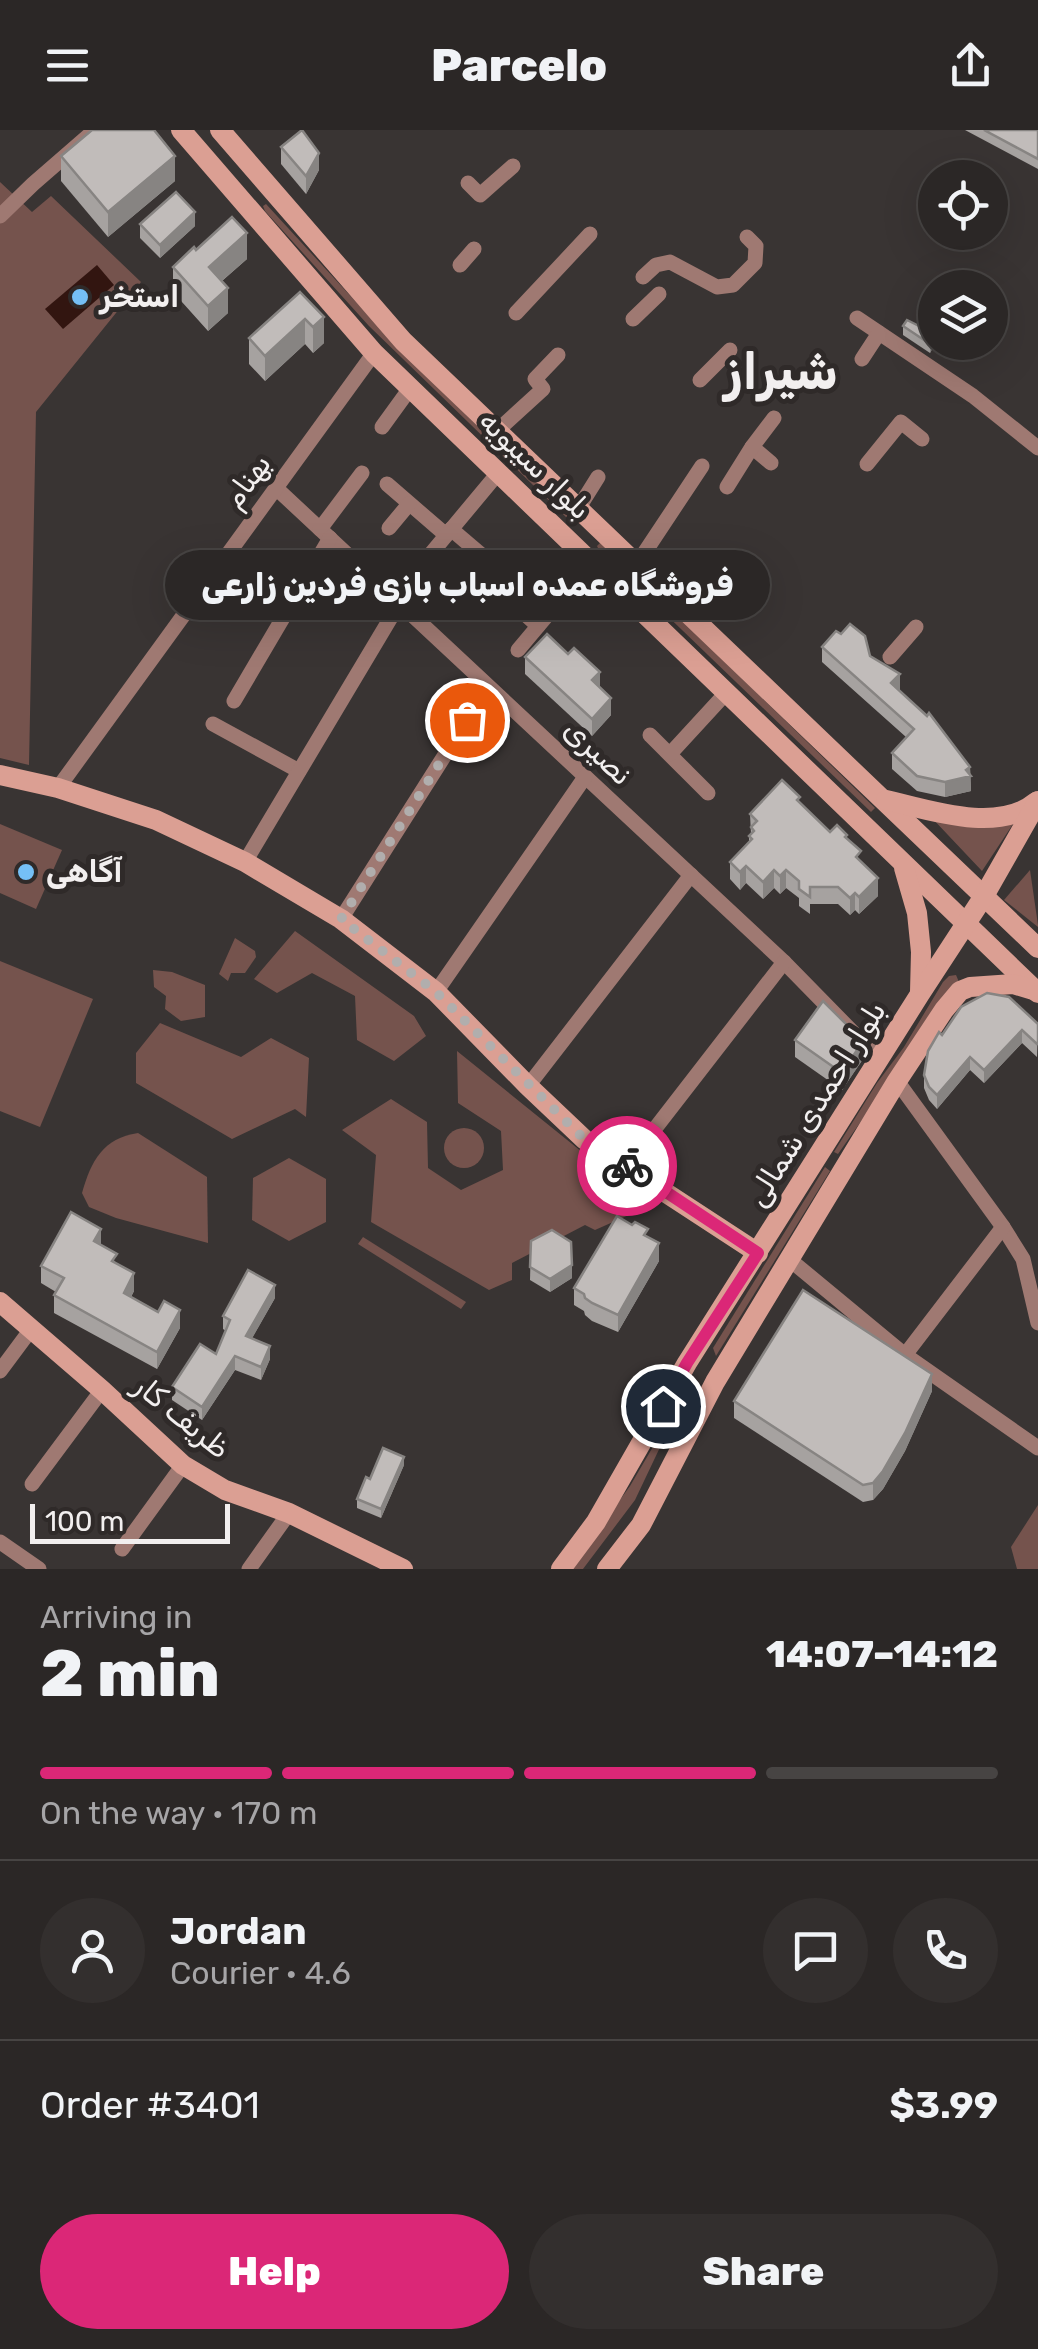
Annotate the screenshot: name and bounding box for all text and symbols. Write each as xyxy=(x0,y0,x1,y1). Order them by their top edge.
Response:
icon: menu xyxy=(40,38,95,93)
icon: share xyxy=(943,38,998,93)
text: Parcelo xyxy=(431,39,607,92)
map controls xyxy=(918,160,1008,360)
button: locate xyxy=(918,160,1008,250)
button: layers xyxy=(918,270,1008,360)
place label: استخر xyxy=(98,279,179,315)
marker: استخر xyxy=(69,286,91,308)
district label: شیراز xyxy=(721,342,838,402)
street label: بلوار سیبویه xyxy=(472,403,598,527)
street label: بهنام xyxy=(215,447,280,516)
callout: فروشگاه عمده اسباب بازی فردین زارعی xyxy=(165,550,770,620)
text: فروشگاه عمده اسباب بازی فردین زارعی xyxy=(202,566,733,604)
pin xyxy=(425,678,510,763)
icon: bag xyxy=(440,693,495,748)
street label: نصیری xyxy=(556,711,640,793)
place label: آگاهی xyxy=(46,854,123,890)
marker: آگاهی xyxy=(15,861,37,883)
street label: بلوار احمدی شمالی xyxy=(738,995,894,1213)
courier xyxy=(577,1116,677,1216)
icon: bike xyxy=(600,1139,655,1194)
pin xyxy=(621,1364,706,1449)
street label: ظریف کار xyxy=(125,1366,237,1467)
icon: home xyxy=(636,1379,691,1434)
scale bar xyxy=(30,1499,230,1544)
text: 100 m xyxy=(45,1505,124,1538)
text: Arriving in xyxy=(40,1598,192,1636)
text: 14:07–14:12 xyxy=(766,1631,998,1677)
text: 2 min xyxy=(40,1635,220,1712)
text: On the way · 170 m xyxy=(40,1794,318,1832)
button: person xyxy=(40,1898,145,2003)
button: chat xyxy=(763,1898,868,2003)
button: phone xyxy=(893,1898,998,2003)
text: Jordan xyxy=(170,1908,307,1954)
text: Courier · 4.6 xyxy=(170,1954,351,1992)
text: Order #3401 xyxy=(40,2082,260,2128)
text: $3.99 xyxy=(890,2082,998,2128)
button: Help xyxy=(40,2214,509,2329)
button: Share xyxy=(529,2214,998,2329)

